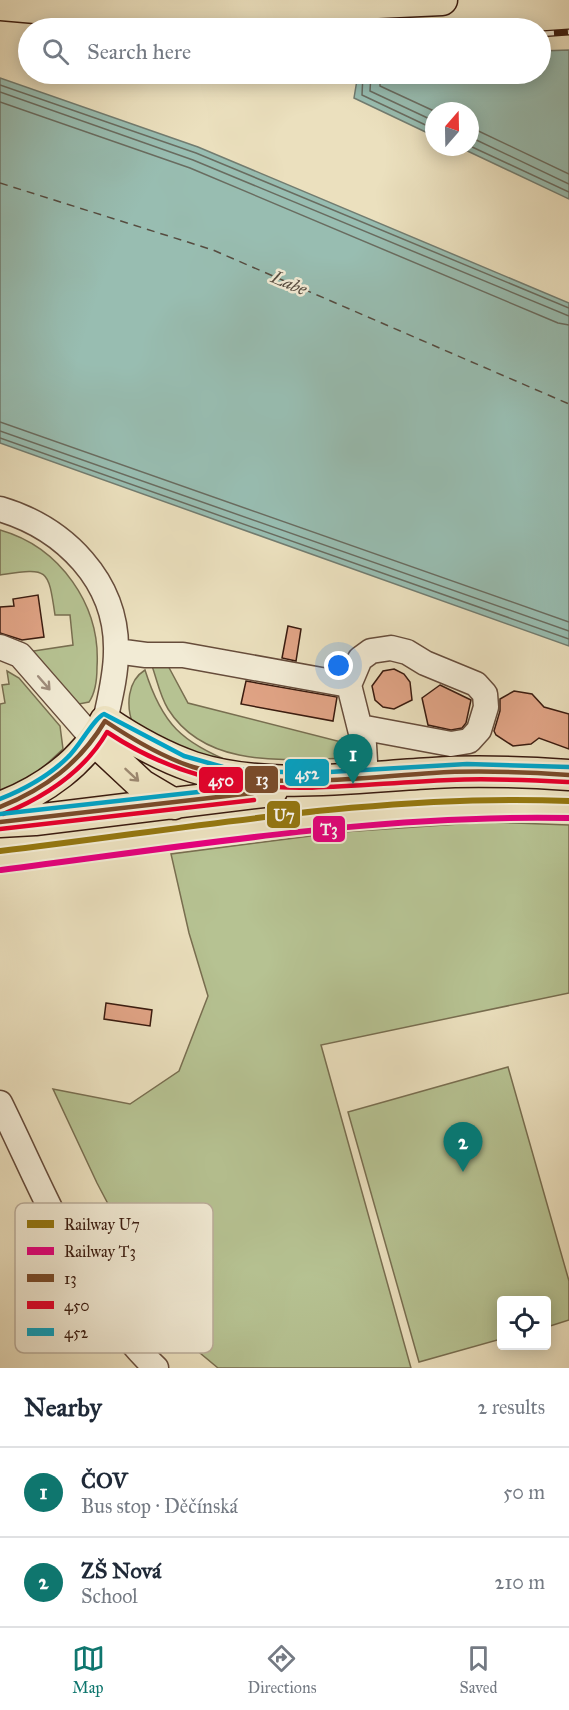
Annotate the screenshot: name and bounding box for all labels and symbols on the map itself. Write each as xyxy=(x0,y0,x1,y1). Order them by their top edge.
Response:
north arrow xyxy=(425,102,479,156)
water label: Labe xyxy=(267,265,311,301)
your location xyxy=(324,651,353,680)
one-way arrow xyxy=(37,675,51,690)
pin: 1 xyxy=(334,734,372,784)
line badge: 452 xyxy=(284,758,330,787)
text: 452 xyxy=(295,764,320,784)
line badge: 13 xyxy=(244,765,279,794)
line badge: 450 xyxy=(198,766,244,794)
one-way arrow xyxy=(124,768,139,782)
text: 13 xyxy=(256,770,268,790)
text: 450 xyxy=(208,771,234,791)
line badge: U7 xyxy=(266,800,301,829)
text: U7 xyxy=(273,806,295,825)
line badge: T3 xyxy=(312,815,346,843)
text: T3 xyxy=(319,820,338,840)
pin: 2 xyxy=(444,1122,482,1172)
legend xyxy=(15,1203,213,1353)
text: Railway U7 xyxy=(64,1215,140,1234)
text: Railway T3 xyxy=(64,1242,136,1261)
text: 13 xyxy=(64,1269,77,1288)
text: 450 xyxy=(64,1296,90,1315)
text: 452 xyxy=(64,1323,88,1342)

